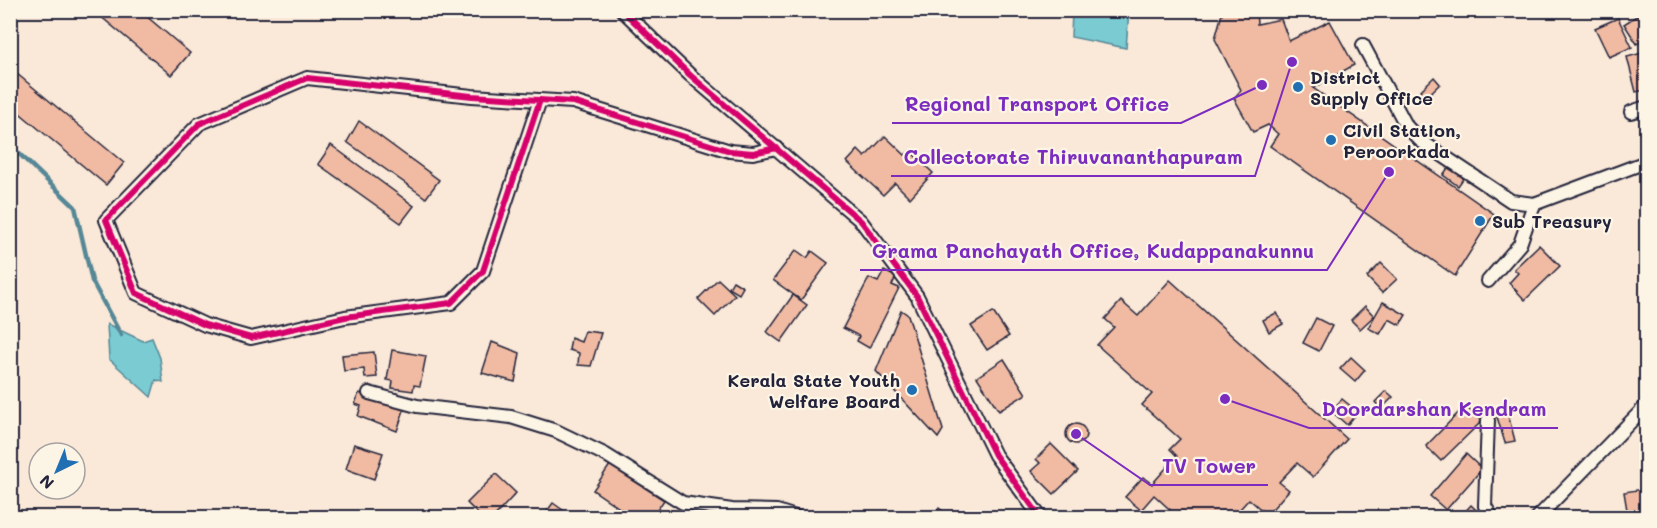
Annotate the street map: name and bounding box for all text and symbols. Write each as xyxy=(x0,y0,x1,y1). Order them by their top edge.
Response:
place label: District Supply Office xyxy=(1310,65,1433,110)
marker: District Supply Office xyxy=(1291,80,1305,94)
callout: Regional Transport Office xyxy=(892,85,1181,123)
text: Regional Transport Office xyxy=(905,90,1169,116)
place label: Civil Station, Peroorkada xyxy=(1343,118,1461,163)
marker: Civil Station, Peroorkada xyxy=(1324,133,1338,147)
callout: Collectorate Thiruvananthapuram xyxy=(891,138,1255,176)
text: Collectorate Thiruvananthapuram xyxy=(903,143,1243,169)
place label: Sub Treasury xyxy=(1492,209,1612,233)
marker: Sub Treasury xyxy=(1473,214,1487,228)
callout: Grama Panchayath Office, Kudappanakunnu xyxy=(860,232,1327,270)
text: Grama Panchayath Office, Kudappanakunnu xyxy=(872,237,1314,263)
place label: Kerala State Youth Welfare Board xyxy=(728,368,900,413)
marker: Kerala State Youth Welfare Board xyxy=(905,383,919,397)
callout: Doordarshan Kendram xyxy=(1309,390,1558,428)
text: Doordarshan Kendram xyxy=(1322,395,1546,421)
north arrow xyxy=(27,441,87,501)
callout: TV Tower xyxy=(1150,447,1268,485)
text: TV Tower xyxy=(1162,452,1256,478)
text: N xyxy=(35,471,58,494)

